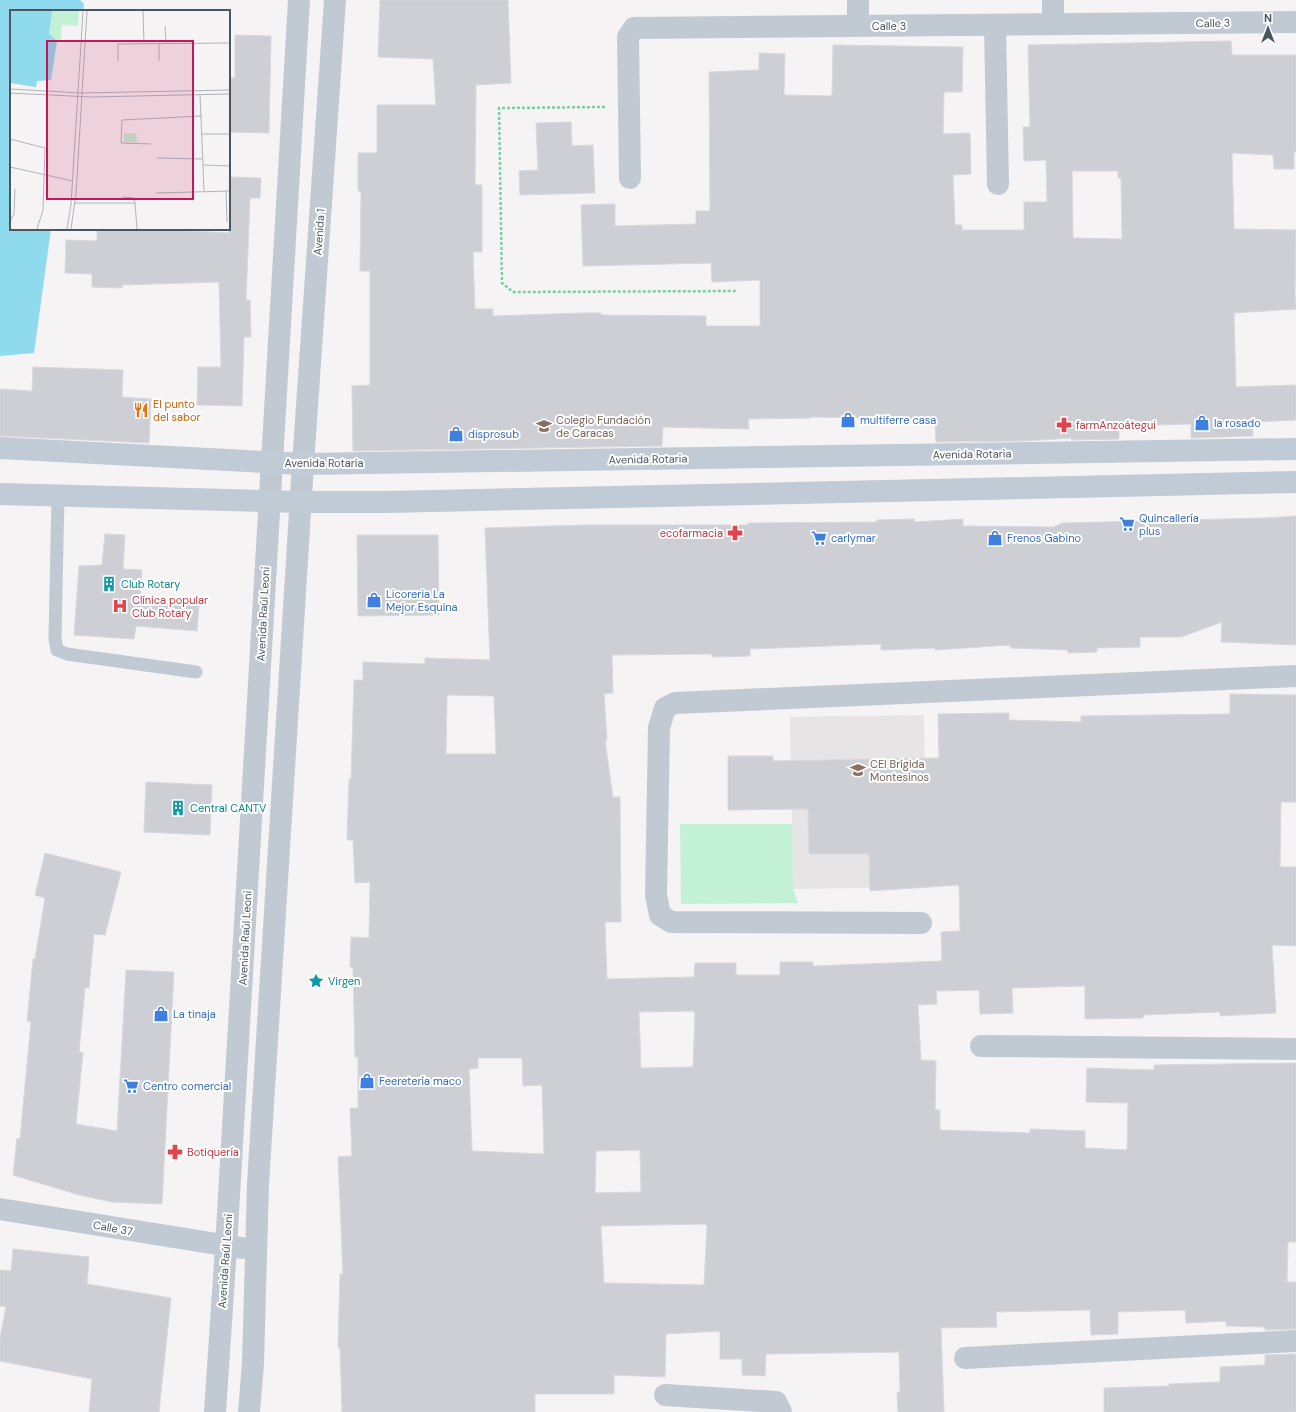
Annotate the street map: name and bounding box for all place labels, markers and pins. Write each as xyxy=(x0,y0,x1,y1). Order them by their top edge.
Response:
place label: El punto del sabor xyxy=(153,397,201,424)
restaurant icon: El punto del sabor xyxy=(132,401,150,419)
shop icon: multiferre casa xyxy=(839,411,857,429)
place label: Colegio Fundación de Caracas xyxy=(556,413,650,440)
place label: multiferre casa xyxy=(860,413,936,427)
shop icon: la rosado xyxy=(1193,414,1211,432)
pharmacy icon: farmAnzoátegui xyxy=(1055,416,1073,434)
place label: la rosado xyxy=(1214,416,1261,430)
school or university icon: Colegio Fundación de Caracas xyxy=(535,417,553,435)
place label: farmAnzoátegui xyxy=(1076,418,1156,432)
shop icon: disprosub xyxy=(447,425,465,443)
place label: disprosub xyxy=(468,427,519,441)
place label: Quincallería plus xyxy=(1139,511,1199,538)
supermarket icon: Quincallería plus xyxy=(1118,515,1136,533)
pharmacy icon: ecofarmacia xyxy=(726,524,744,542)
place label: ecofarmacia xyxy=(660,526,723,540)
supermarket icon: carlymar xyxy=(810,529,828,547)
shop icon: Frenos Gabino xyxy=(986,529,1004,547)
place label: carlymar xyxy=(831,531,876,545)
place label: Frenos Gabino xyxy=(1007,531,1081,545)
building icon: Club Rotary xyxy=(100,575,118,593)
place label: Club Rotary xyxy=(121,577,180,591)
place label: Licoreria La Mejor Esquina xyxy=(386,587,458,614)
shop icon: Licoreria La Mejor Esquina xyxy=(365,591,383,609)
place label: Clínica popular Club Rotary xyxy=(132,593,208,620)
hospital icon: Clínica popular Club Rotary xyxy=(111,597,129,615)
place label: CEI Brígida Montesinos xyxy=(870,757,929,784)
school or university icon: CEI Brígida Montesinos xyxy=(849,761,867,779)
building icon: Central CANTV xyxy=(169,799,187,817)
place label: Central CANTV xyxy=(190,801,267,815)
place icon: Virgen xyxy=(307,972,325,990)
place label: Virgen xyxy=(328,974,360,988)
shop icon: La tinaja xyxy=(152,1005,170,1023)
place label: La tinaja xyxy=(173,1007,216,1021)
shop icon: Feeretería maco xyxy=(358,1072,376,1090)
place label: Feeretería maco xyxy=(379,1074,462,1088)
supermarket icon: Centro comercial xyxy=(122,1077,140,1095)
place label: Centro comercial xyxy=(143,1079,231,1093)
pharmacy icon: Botiquería xyxy=(166,1143,184,1161)
place label: Botiquería xyxy=(187,1145,239,1159)

